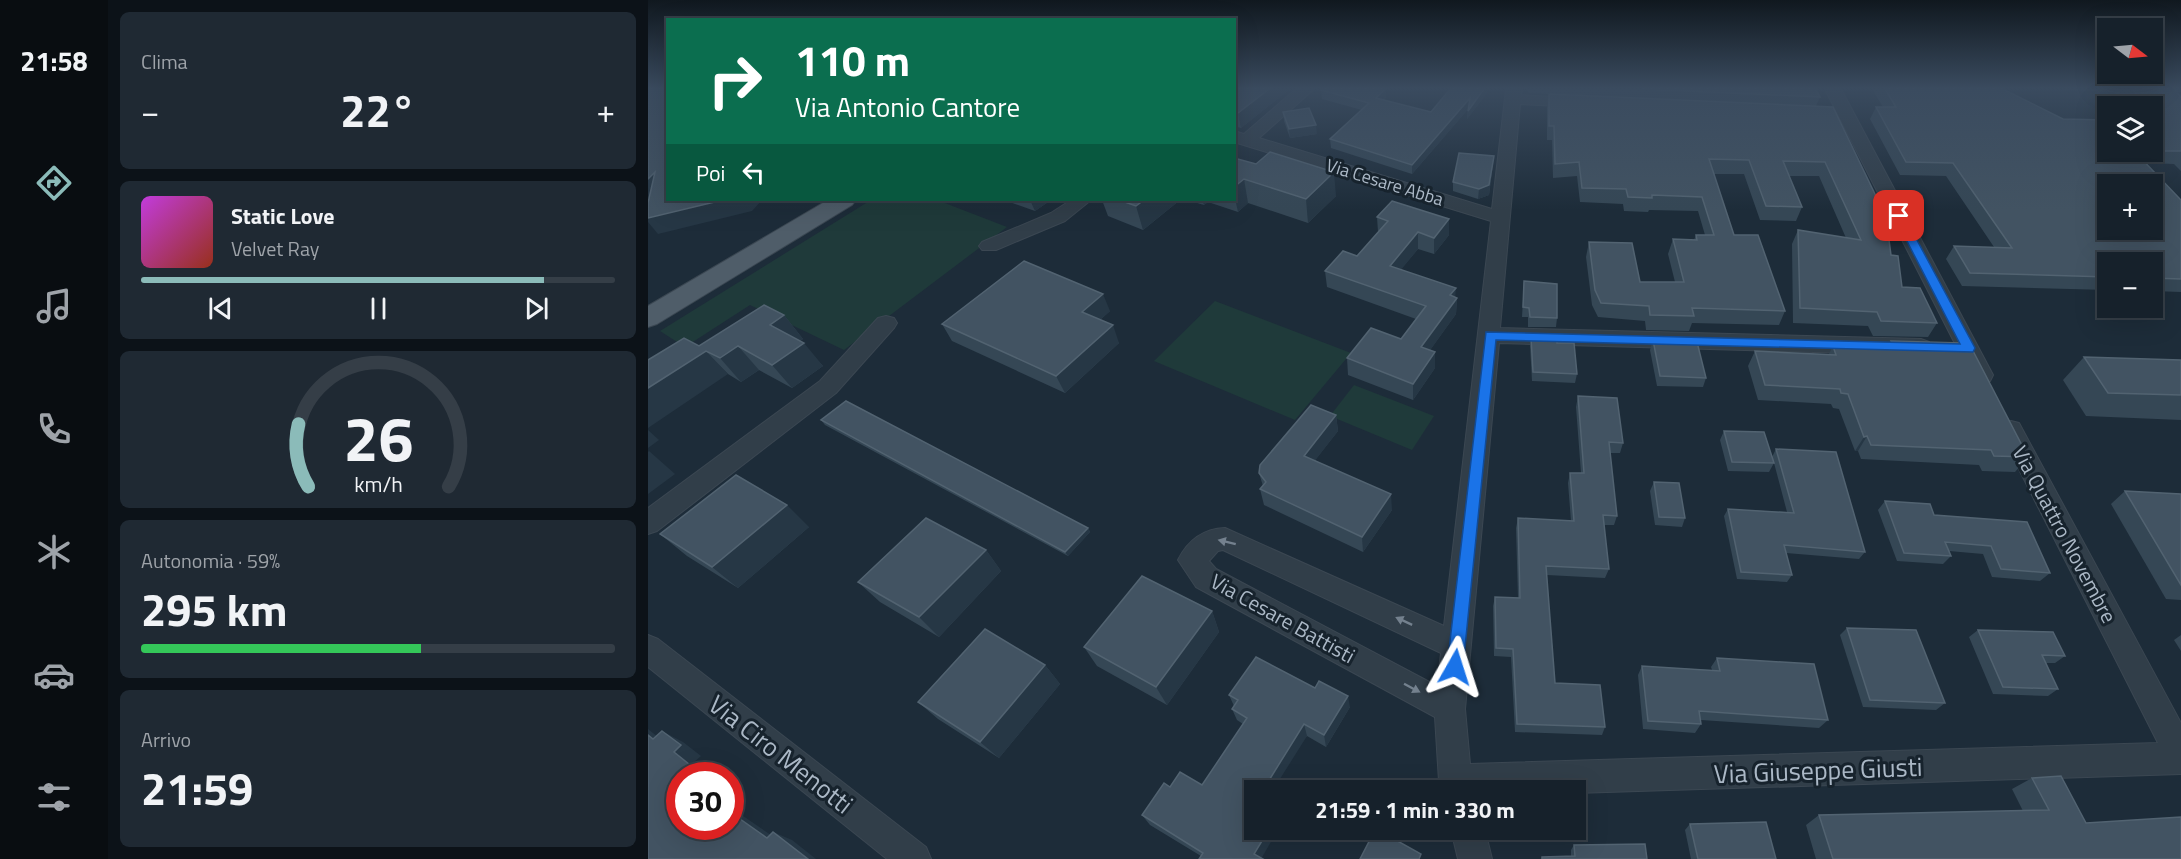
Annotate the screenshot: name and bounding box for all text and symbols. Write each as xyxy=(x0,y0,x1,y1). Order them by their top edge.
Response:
north arrow xyxy=(2097,18,2163,84)
map controls xyxy=(2097,18,2163,318)
text: 110 m xyxy=(795,28,910,92)
text: 21:58 xyxy=(20,40,88,81)
icon: right xyxy=(696,42,774,120)
text: Clima xyxy=(141,46,188,77)
text: 22° xyxy=(340,76,416,144)
text: − xyxy=(141,86,159,136)
text: + xyxy=(597,86,615,136)
text: Via Antonio Cantore xyxy=(795,86,1020,127)
button: layers xyxy=(2097,96,2163,162)
street label: Via Cesare Abba xyxy=(1323,151,1447,213)
text: Poi xyxy=(696,156,725,190)
icon: left xyxy=(737,156,770,189)
icon: directions xyxy=(33,162,75,204)
button: + xyxy=(2097,174,2163,240)
pin xyxy=(1873,190,1924,241)
text: Static Love xyxy=(231,199,334,233)
icon: arrive xyxy=(1882,199,1915,232)
text: Velvet Ray xyxy=(231,233,320,264)
button: − xyxy=(2097,252,2163,318)
icon: music xyxy=(33,285,75,327)
icon: previous xyxy=(204,292,237,325)
icon: pause xyxy=(362,292,395,325)
icon: next xyxy=(520,292,553,325)
text: 26 xyxy=(343,390,413,485)
icon: phone xyxy=(33,408,75,450)
street label: Via Quattro Novembre xyxy=(2005,440,2125,628)
text: km/h xyxy=(354,468,402,500)
icon: climate xyxy=(33,531,75,573)
one-way arrow xyxy=(1218,537,1236,547)
text: Autonomia · 59% xyxy=(141,545,280,576)
street label: Via Cesare Battisti xyxy=(1205,565,1361,671)
text: 295 km xyxy=(141,575,287,643)
one-way arrow xyxy=(1396,617,1413,626)
position arrow xyxy=(1423,635,1487,699)
icon: car xyxy=(33,654,75,696)
one-way arrow xyxy=(1404,683,1421,693)
street label: Via Ciro Menotti xyxy=(700,685,862,823)
text: Arrivo xyxy=(141,724,191,755)
street label: Via Giuseppe Giusti xyxy=(1713,747,1923,793)
text: 21:59 xyxy=(141,754,253,822)
speed limit sign: 30 xyxy=(666,762,744,840)
icon: filters xyxy=(33,776,75,818)
text: 21:59 · 1 min · 330 m xyxy=(1315,793,1515,827)

